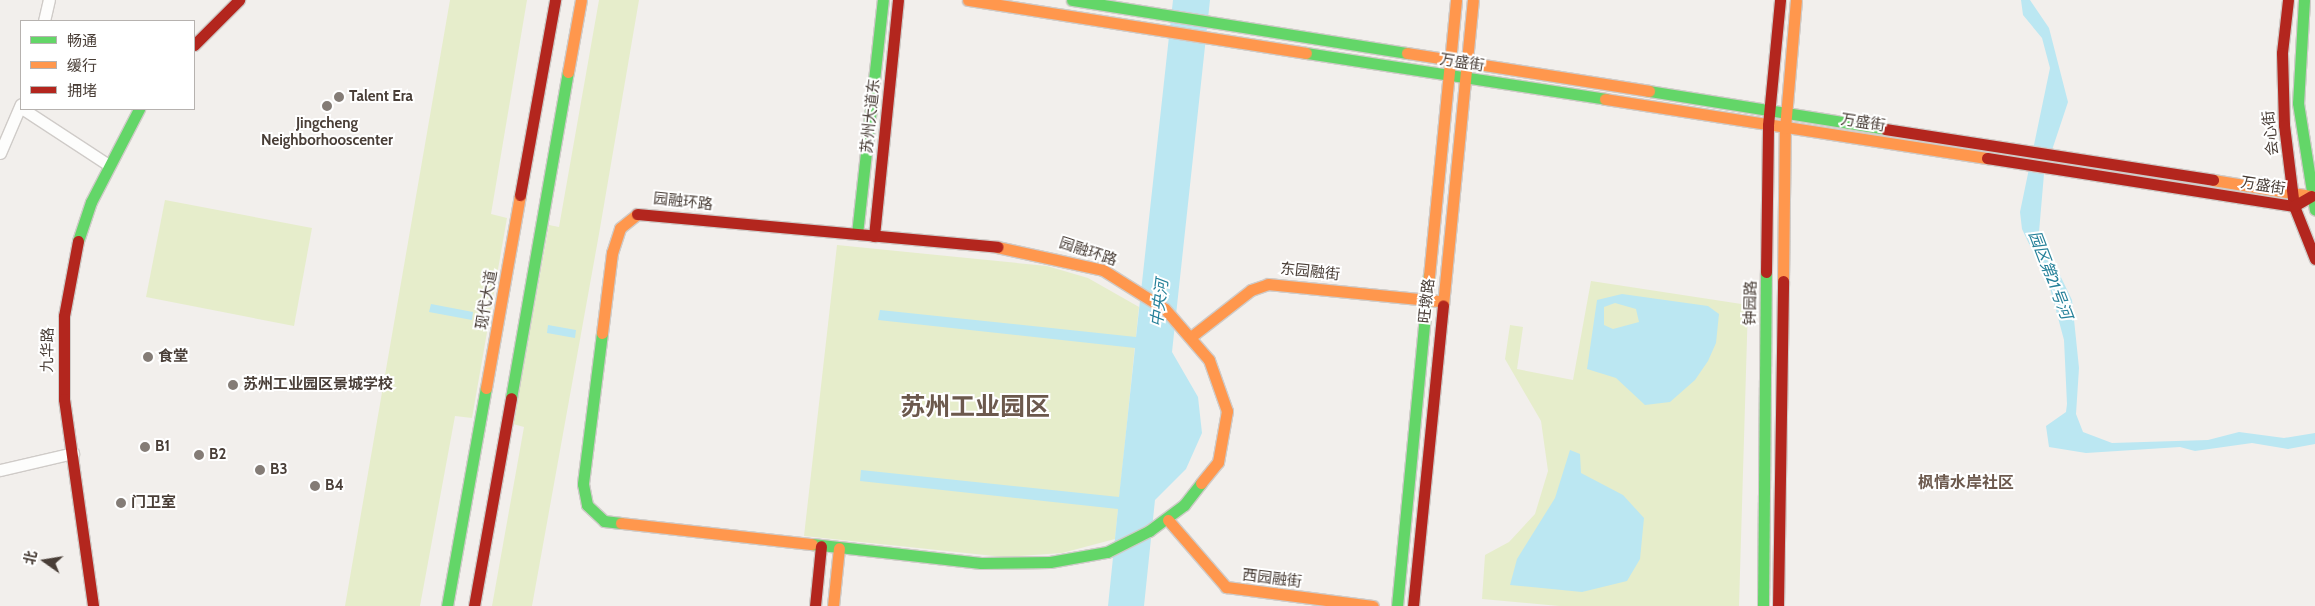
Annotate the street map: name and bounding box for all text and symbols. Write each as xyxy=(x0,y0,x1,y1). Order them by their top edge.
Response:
legend xyxy=(20,20,195,110)
text: 畅通 xyxy=(67,32,97,50)
street label: 万盛街 xyxy=(1438,51,1486,75)
text: 缓行 xyxy=(67,57,97,75)
street label: 苏州大道东 xyxy=(858,78,884,154)
text: 拥堵 xyxy=(67,82,97,100)
place label: Talent Era xyxy=(349,88,413,106)
marker: Talent Era xyxy=(333,91,345,103)
marker: Jingcheng Neighborhooscenter xyxy=(321,100,333,112)
street label: 会心街 xyxy=(2260,110,2282,156)
street label: 万盛街 xyxy=(1839,111,1887,135)
place label: Jingcheng Neighborhooscenter xyxy=(261,114,393,149)
street label: 万盛街 xyxy=(2239,174,2287,198)
street label: 园融环路 xyxy=(652,190,714,214)
water label: 园区第21号河 xyxy=(2024,228,2076,322)
street label: 园融环路 xyxy=(1057,234,1119,270)
street label: 东园融街 xyxy=(1279,260,1341,284)
street label: 现代大道 xyxy=(473,269,501,331)
water label: 中央河 xyxy=(1148,278,1172,328)
street label: 旺墩路 xyxy=(1416,278,1438,324)
street label: 钟园路 xyxy=(1742,280,1760,326)
street label: 九华路 xyxy=(39,327,57,373)
place label: 食堂 xyxy=(158,348,188,366)
marker: 食堂 xyxy=(142,351,154,363)
place label: 苏州工业园区景城学校 xyxy=(243,376,393,394)
marker: 苏州工业园区景城学校 xyxy=(227,379,239,391)
district label: 苏州工业园区 xyxy=(900,391,1050,421)
place label: B1 xyxy=(155,438,170,456)
marker: B1 xyxy=(139,441,151,453)
place label: B2 xyxy=(209,446,226,464)
marker: B2 xyxy=(193,449,205,461)
place label: B3 xyxy=(270,461,287,479)
marker: B3 xyxy=(254,464,266,476)
district label: 枫情水岸社区 xyxy=(1918,473,2014,493)
place label: B4 xyxy=(325,477,344,495)
marker: B4 xyxy=(309,480,321,492)
place label: 门卫室 xyxy=(131,494,176,512)
marker: 门卫室 xyxy=(115,497,127,509)
north arrow xyxy=(20,536,70,586)
text: 北 xyxy=(20,549,41,566)
street label: 西园融街 xyxy=(1241,566,1303,592)

